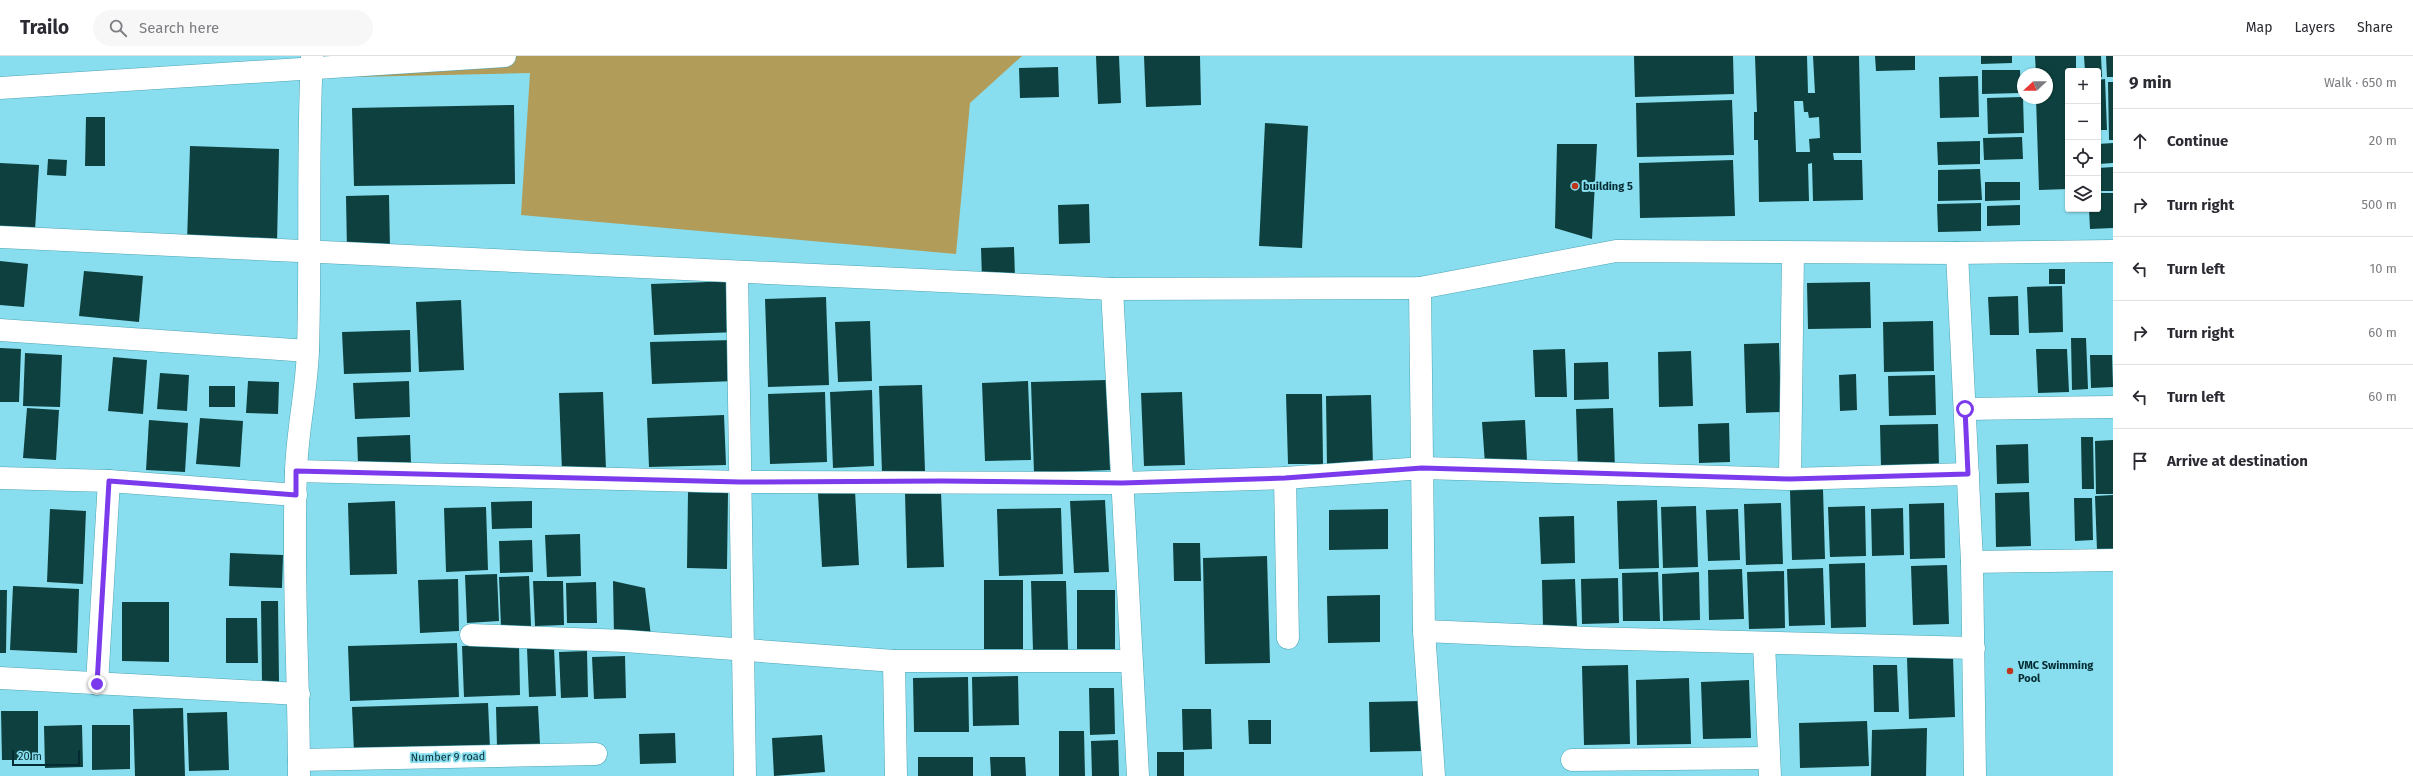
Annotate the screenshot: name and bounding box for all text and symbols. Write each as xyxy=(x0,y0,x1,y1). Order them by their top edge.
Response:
search box xyxy=(93,10,373,46)
text: Trailo xyxy=(20,16,69,39)
icon: search xyxy=(107,17,129,39)
text: Search here xyxy=(139,19,219,37)
text: Map xyxy=(2246,19,2272,36)
text: Layers xyxy=(2294,19,2335,36)
text: Share xyxy=(2357,19,2393,36)
north arrow xyxy=(2017,68,2053,104)
map controls xyxy=(2065,68,2101,212)
button: + xyxy=(2065,68,2101,104)
text: 9 min xyxy=(2129,72,2172,93)
text: Walk · 650 m xyxy=(2324,75,2397,90)
button: − xyxy=(2065,104,2101,140)
icon: ahead xyxy=(2129,130,2151,152)
text: Continue xyxy=(2167,132,2228,150)
text: 20 m xyxy=(2369,133,2397,148)
button: locate xyxy=(2065,140,2101,176)
button: layers xyxy=(2065,176,2101,212)
place label: building 5 xyxy=(1583,180,1633,193)
marker: building 5 xyxy=(1570,181,1580,191)
icon: right xyxy=(2129,194,2151,216)
text: Turn right xyxy=(2167,196,2234,214)
text: 500 m xyxy=(2361,197,2397,212)
icon: left xyxy=(2129,258,2151,280)
text: Turn left xyxy=(2167,260,2225,278)
text: 10 m xyxy=(2370,261,2397,276)
icon: right xyxy=(2129,322,2151,344)
text: Turn right xyxy=(2167,324,2234,342)
text: 60 m xyxy=(2368,325,2397,340)
icon: left xyxy=(2129,386,2151,408)
text: Turn left xyxy=(2167,388,2225,406)
text: 60 m xyxy=(2368,389,2397,404)
route start xyxy=(1956,400,1974,418)
icon: arrive xyxy=(2129,450,2151,472)
text: Arrive at destination xyxy=(2167,452,2308,470)
place label: VMC Swimming Pool xyxy=(2017,659,2094,685)
marker: VMC Swimming Pool xyxy=(2005,666,2015,676)
route end xyxy=(88,675,106,693)
scale bar xyxy=(12,748,80,767)
text: 20 m xyxy=(18,750,42,763)
street label: Number 9 road xyxy=(411,750,485,764)

